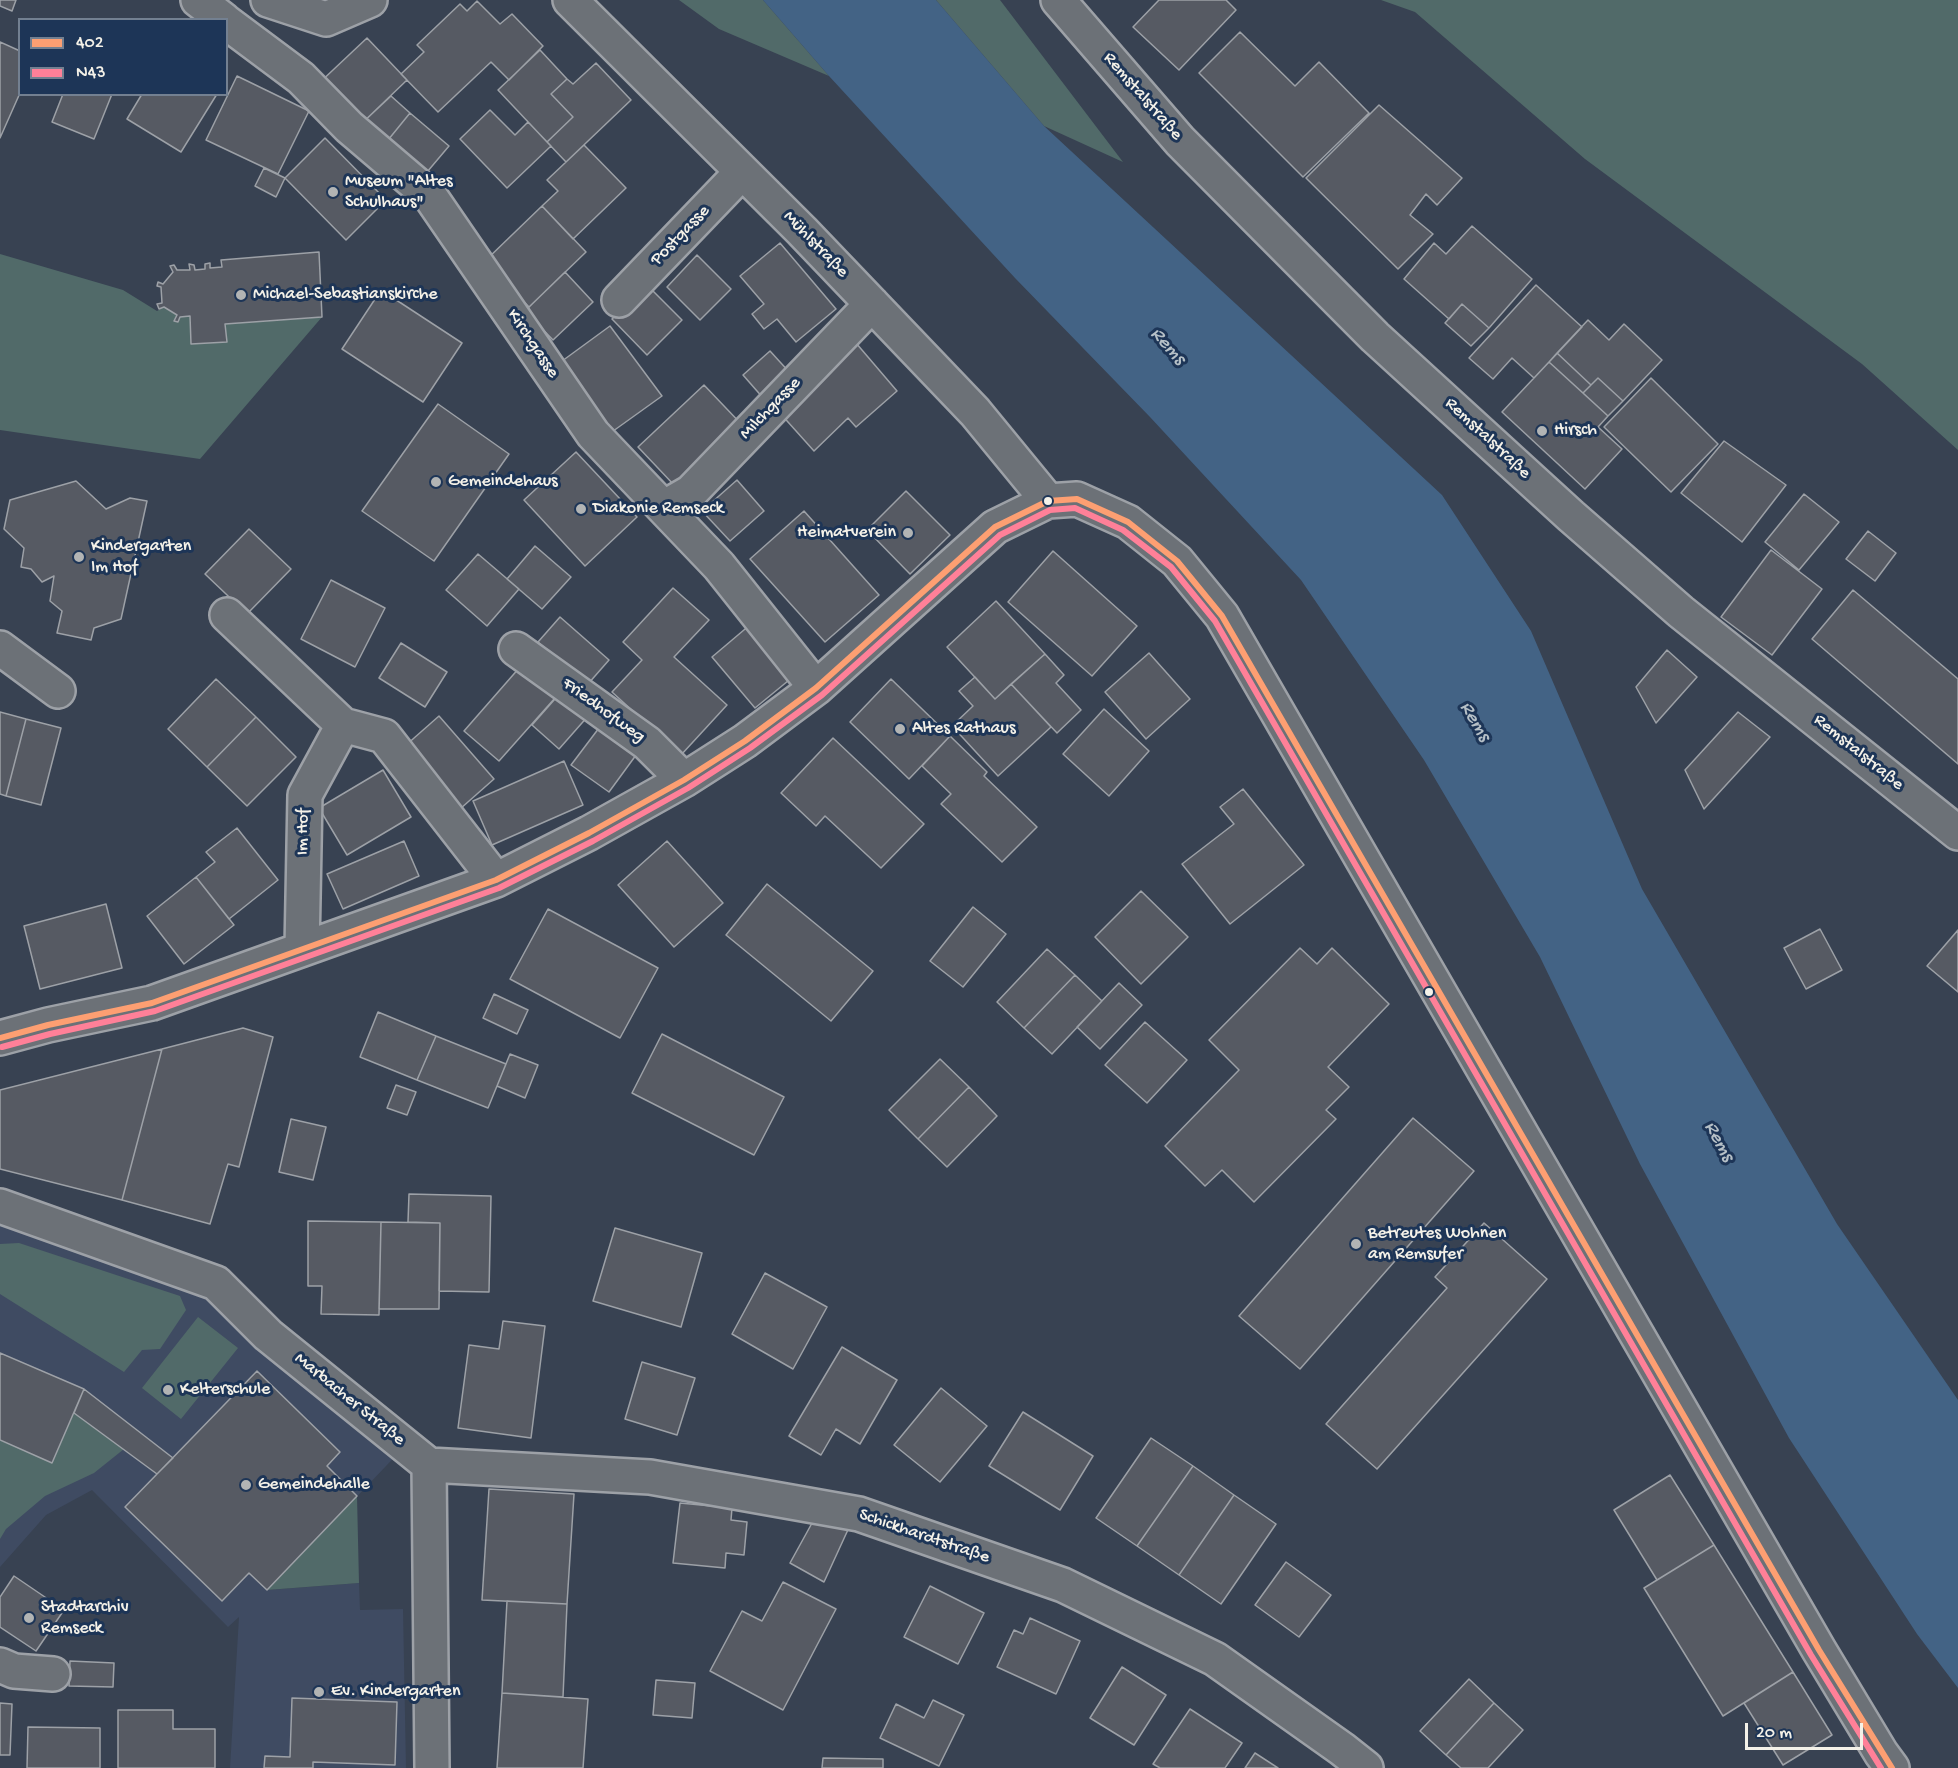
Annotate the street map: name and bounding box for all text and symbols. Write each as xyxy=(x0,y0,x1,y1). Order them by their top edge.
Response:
legend xyxy=(18,18,228,96)
text: 402 xyxy=(76,33,104,54)
street label: Remstalstraße xyxy=(1098,48,1186,146)
text: N43 xyxy=(76,63,106,84)
place label: Museum "Altes Schulhaus" xyxy=(345,171,453,213)
marker: Museum "Altes Schulhaus" xyxy=(326,185,340,199)
street label: Postgasse xyxy=(647,201,715,271)
street label: Mühlstraße xyxy=(778,207,852,283)
place label: Michael-Sebastianskirche xyxy=(253,284,438,306)
marker: Michael-Sebastianskirche xyxy=(234,288,248,302)
street label: Kirchgasse xyxy=(501,305,563,383)
water label: Rems xyxy=(1144,323,1190,371)
street label: Milchgasse xyxy=(736,373,806,445)
street label: Remstalstraße xyxy=(1439,394,1535,484)
place label: Hirsch xyxy=(1554,420,1597,442)
marker: Hirsch xyxy=(1535,424,1549,438)
place label: Gemeindehaus xyxy=(448,471,558,493)
marker: Gemeindehaus xyxy=(429,475,443,489)
unlabelled marker xyxy=(1042,495,1054,507)
place label: Diakonie Remseck xyxy=(593,498,724,520)
marker: Diakonie Remseck xyxy=(574,502,588,516)
place label: Heimatverein xyxy=(797,522,896,544)
marker: Heimatverein xyxy=(901,526,915,540)
place label: Kindergarten Im Hof xyxy=(91,536,191,578)
marker: Kindergarten Im Hof xyxy=(72,550,86,564)
street label: Friedhofweg xyxy=(557,674,649,748)
water label: Rems xyxy=(1453,698,1495,746)
street label: Remstalstraße xyxy=(1808,710,1908,796)
place label: Altes Rathaus xyxy=(912,718,1016,740)
marker: Altes Rathaus xyxy=(893,722,907,736)
street label: Im Hof xyxy=(293,809,315,855)
unlabelled marker xyxy=(1423,986,1435,998)
water label: Rems xyxy=(1697,1118,1739,1166)
place label: Betreutes Wohnen am Remsufer xyxy=(1368,1223,1506,1266)
marker: Betreutes Wohnen am Remsufer xyxy=(1349,1237,1363,1251)
street label: Marbacher Straße xyxy=(289,1349,409,1451)
place label: Kelterschule xyxy=(180,1379,270,1401)
marker: Kelterschule xyxy=(161,1383,175,1397)
place label: Gemeindehalle xyxy=(258,1474,370,1496)
marker: Gemeindehalle xyxy=(239,1478,253,1492)
street label: Schickhardtstraße xyxy=(856,1505,992,1569)
place label: Stadtarchiv Remseck xyxy=(41,1597,129,1640)
marker: Stadtarchiv Remseck xyxy=(22,1611,36,1625)
place label: Ev. Kindergarten xyxy=(331,1681,460,1703)
marker: Ev. Kindergarten xyxy=(312,1685,326,1699)
scale bar xyxy=(1748,1711,1866,1749)
text: 20 m xyxy=(1756,1723,1792,1744)

